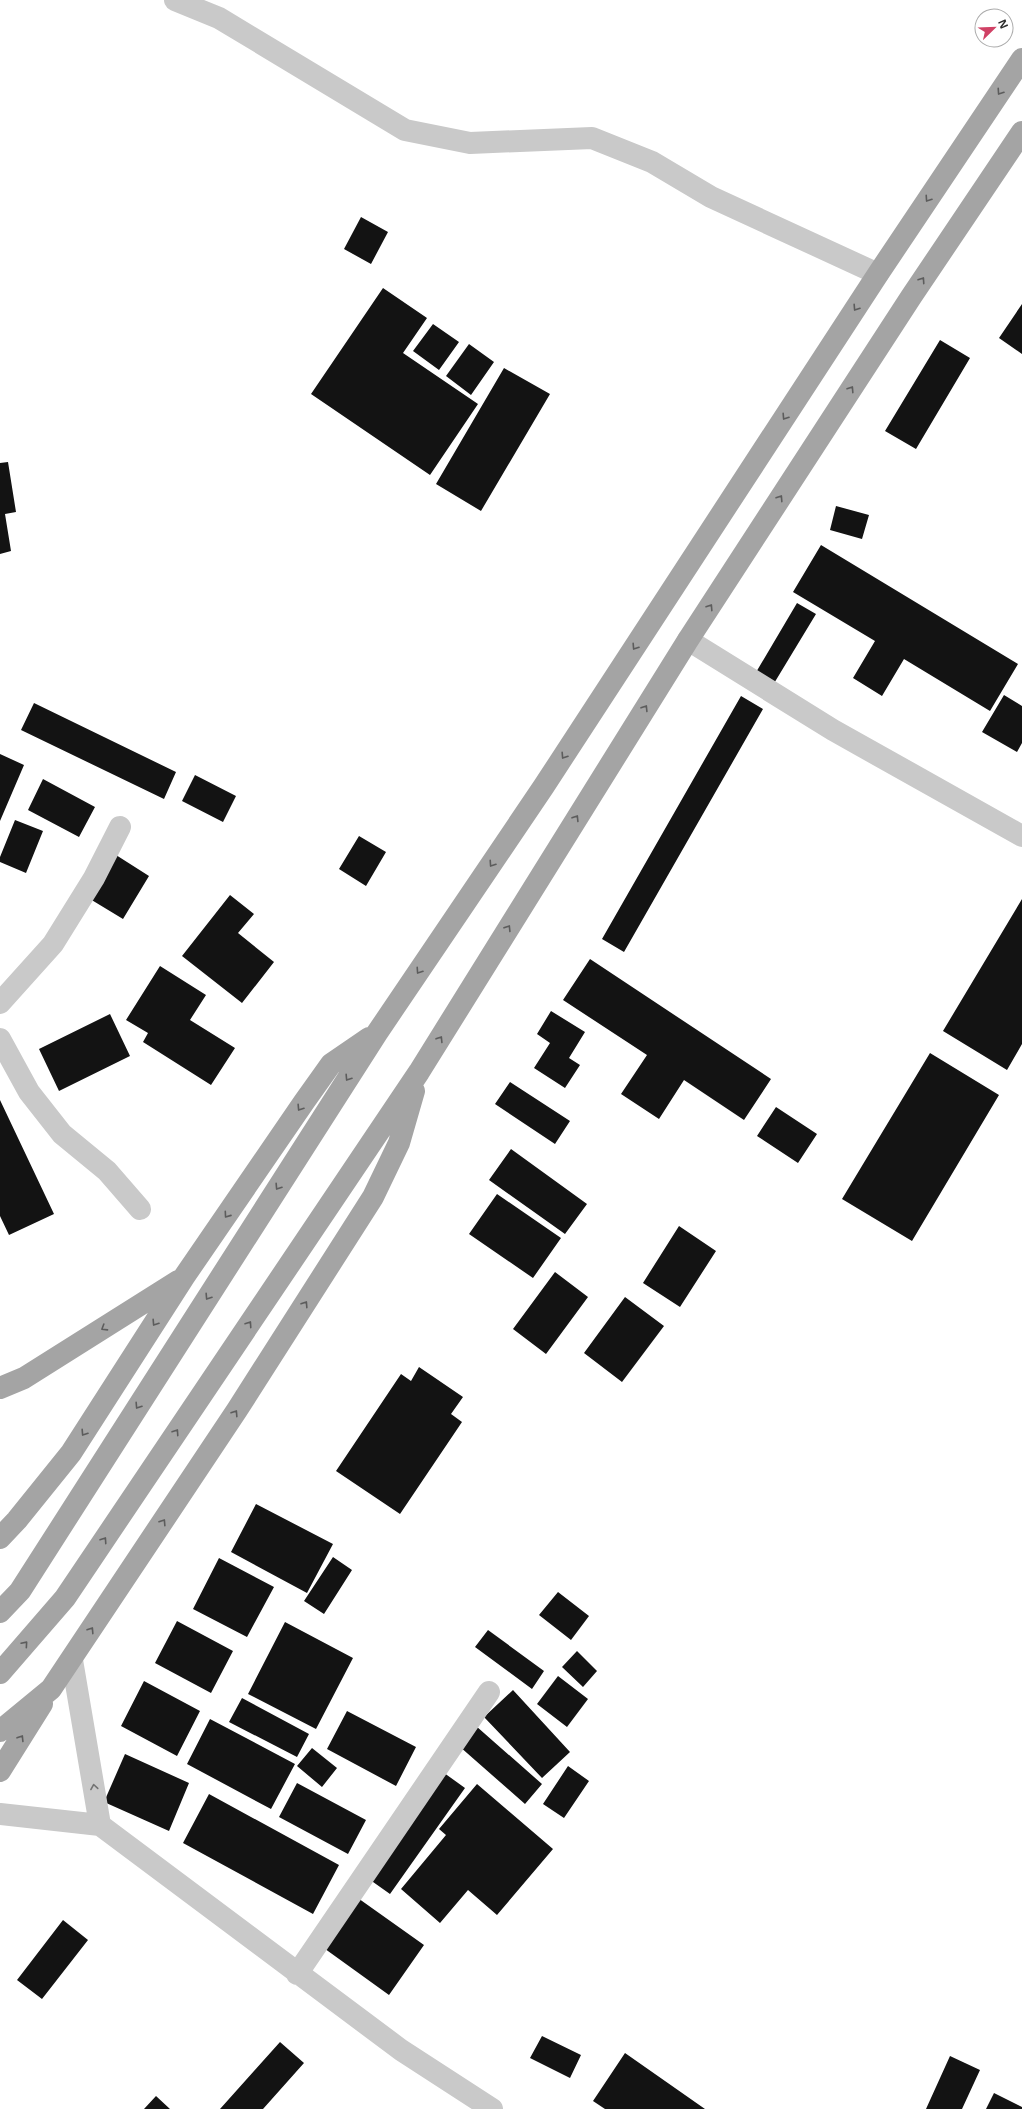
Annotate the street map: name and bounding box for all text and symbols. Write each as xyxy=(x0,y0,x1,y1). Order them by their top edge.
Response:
north arrow xyxy=(974,8,1014,48)
text: N xyxy=(995,17,1012,31)
one-way arrow xyxy=(998,87,1005,94)
one-way arrow xyxy=(926,195,933,202)
one-way arrow xyxy=(917,277,925,284)
one-way arrow xyxy=(853,304,861,311)
one-way arrow xyxy=(846,386,854,393)
one-way arrow xyxy=(782,413,790,420)
one-way arrow xyxy=(776,495,783,502)
one-way arrow xyxy=(705,604,712,611)
one-way arrow xyxy=(632,643,640,650)
one-way arrow xyxy=(641,705,648,712)
one-way arrow xyxy=(561,752,569,759)
one-way arrow xyxy=(571,815,579,822)
one-way arrow xyxy=(489,860,497,867)
one-way arrow xyxy=(503,925,510,932)
one-way arrow xyxy=(417,967,424,974)
one-way arrow xyxy=(435,1036,442,1043)
one-way arrow xyxy=(345,1074,353,1081)
one-way arrow xyxy=(297,1104,305,1111)
one-way arrow xyxy=(275,1183,283,1190)
one-way arrow xyxy=(225,1211,232,1218)
one-way arrow xyxy=(205,1293,213,1300)
one-way arrow xyxy=(300,1301,308,1308)
one-way arrow xyxy=(152,1319,159,1326)
one-way arrow xyxy=(244,1322,251,1329)
one-way arrow xyxy=(101,1323,108,1330)
one-way arrow xyxy=(135,1402,143,1409)
one-way arrow xyxy=(230,1411,237,1418)
one-way arrow xyxy=(82,1429,89,1436)
one-way arrow xyxy=(171,1429,179,1436)
one-way arrow xyxy=(158,1519,166,1526)
one-way arrow xyxy=(99,1537,106,1544)
one-way arrow xyxy=(87,1628,94,1635)
one-way arrow xyxy=(21,1641,28,1648)
one-way arrow xyxy=(16,1735,23,1742)
one-way arrow xyxy=(90,1784,98,1790)

